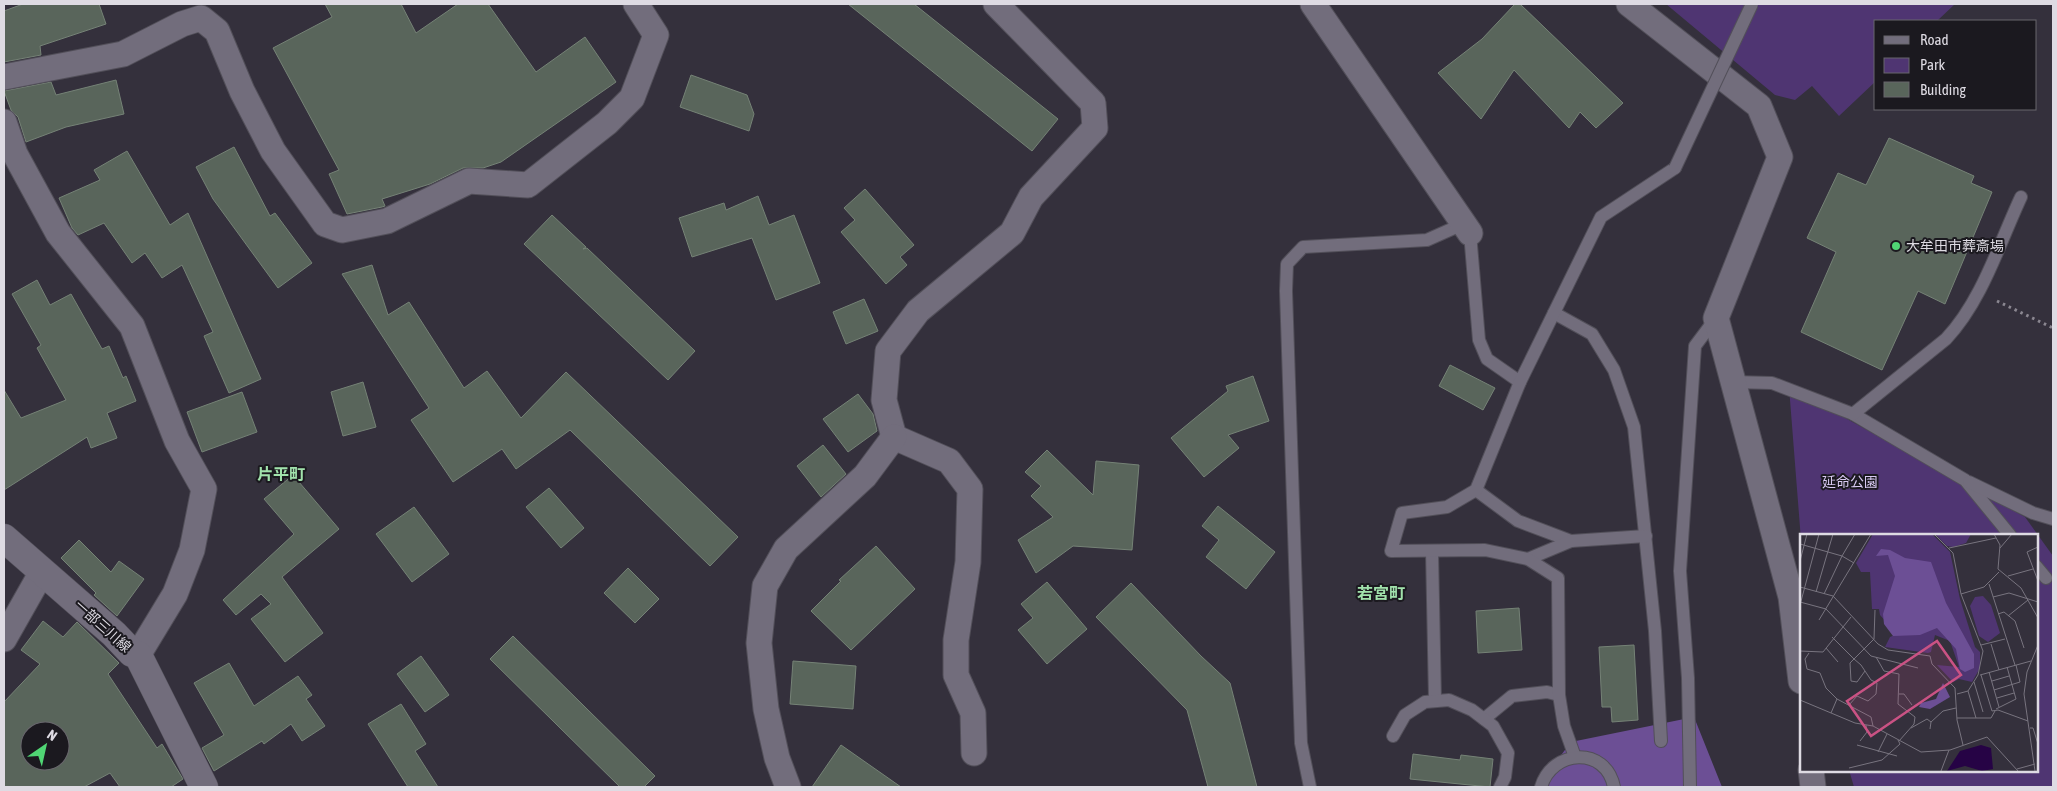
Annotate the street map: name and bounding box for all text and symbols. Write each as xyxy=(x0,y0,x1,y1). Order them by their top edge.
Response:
legend xyxy=(1874,20,2037,110)
text: Road xyxy=(1920,31,1949,48)
text: Park xyxy=(1920,56,1945,73)
text: Building xyxy=(1920,81,1966,98)
place label: 大牟田市葬斎場 xyxy=(1906,238,2004,254)
marker: 大牟田市葬斎場 xyxy=(1890,240,1902,252)
district label: 片平町 xyxy=(257,465,305,483)
park label: 延命公園 xyxy=(1822,474,1878,490)
inset map xyxy=(1800,534,2037,771)
district label: 若宮町 xyxy=(1357,584,1405,602)
street label: 一部三川線 xyxy=(72,597,134,655)
north arrow xyxy=(20,721,70,771)
text: N xyxy=(44,726,60,744)

